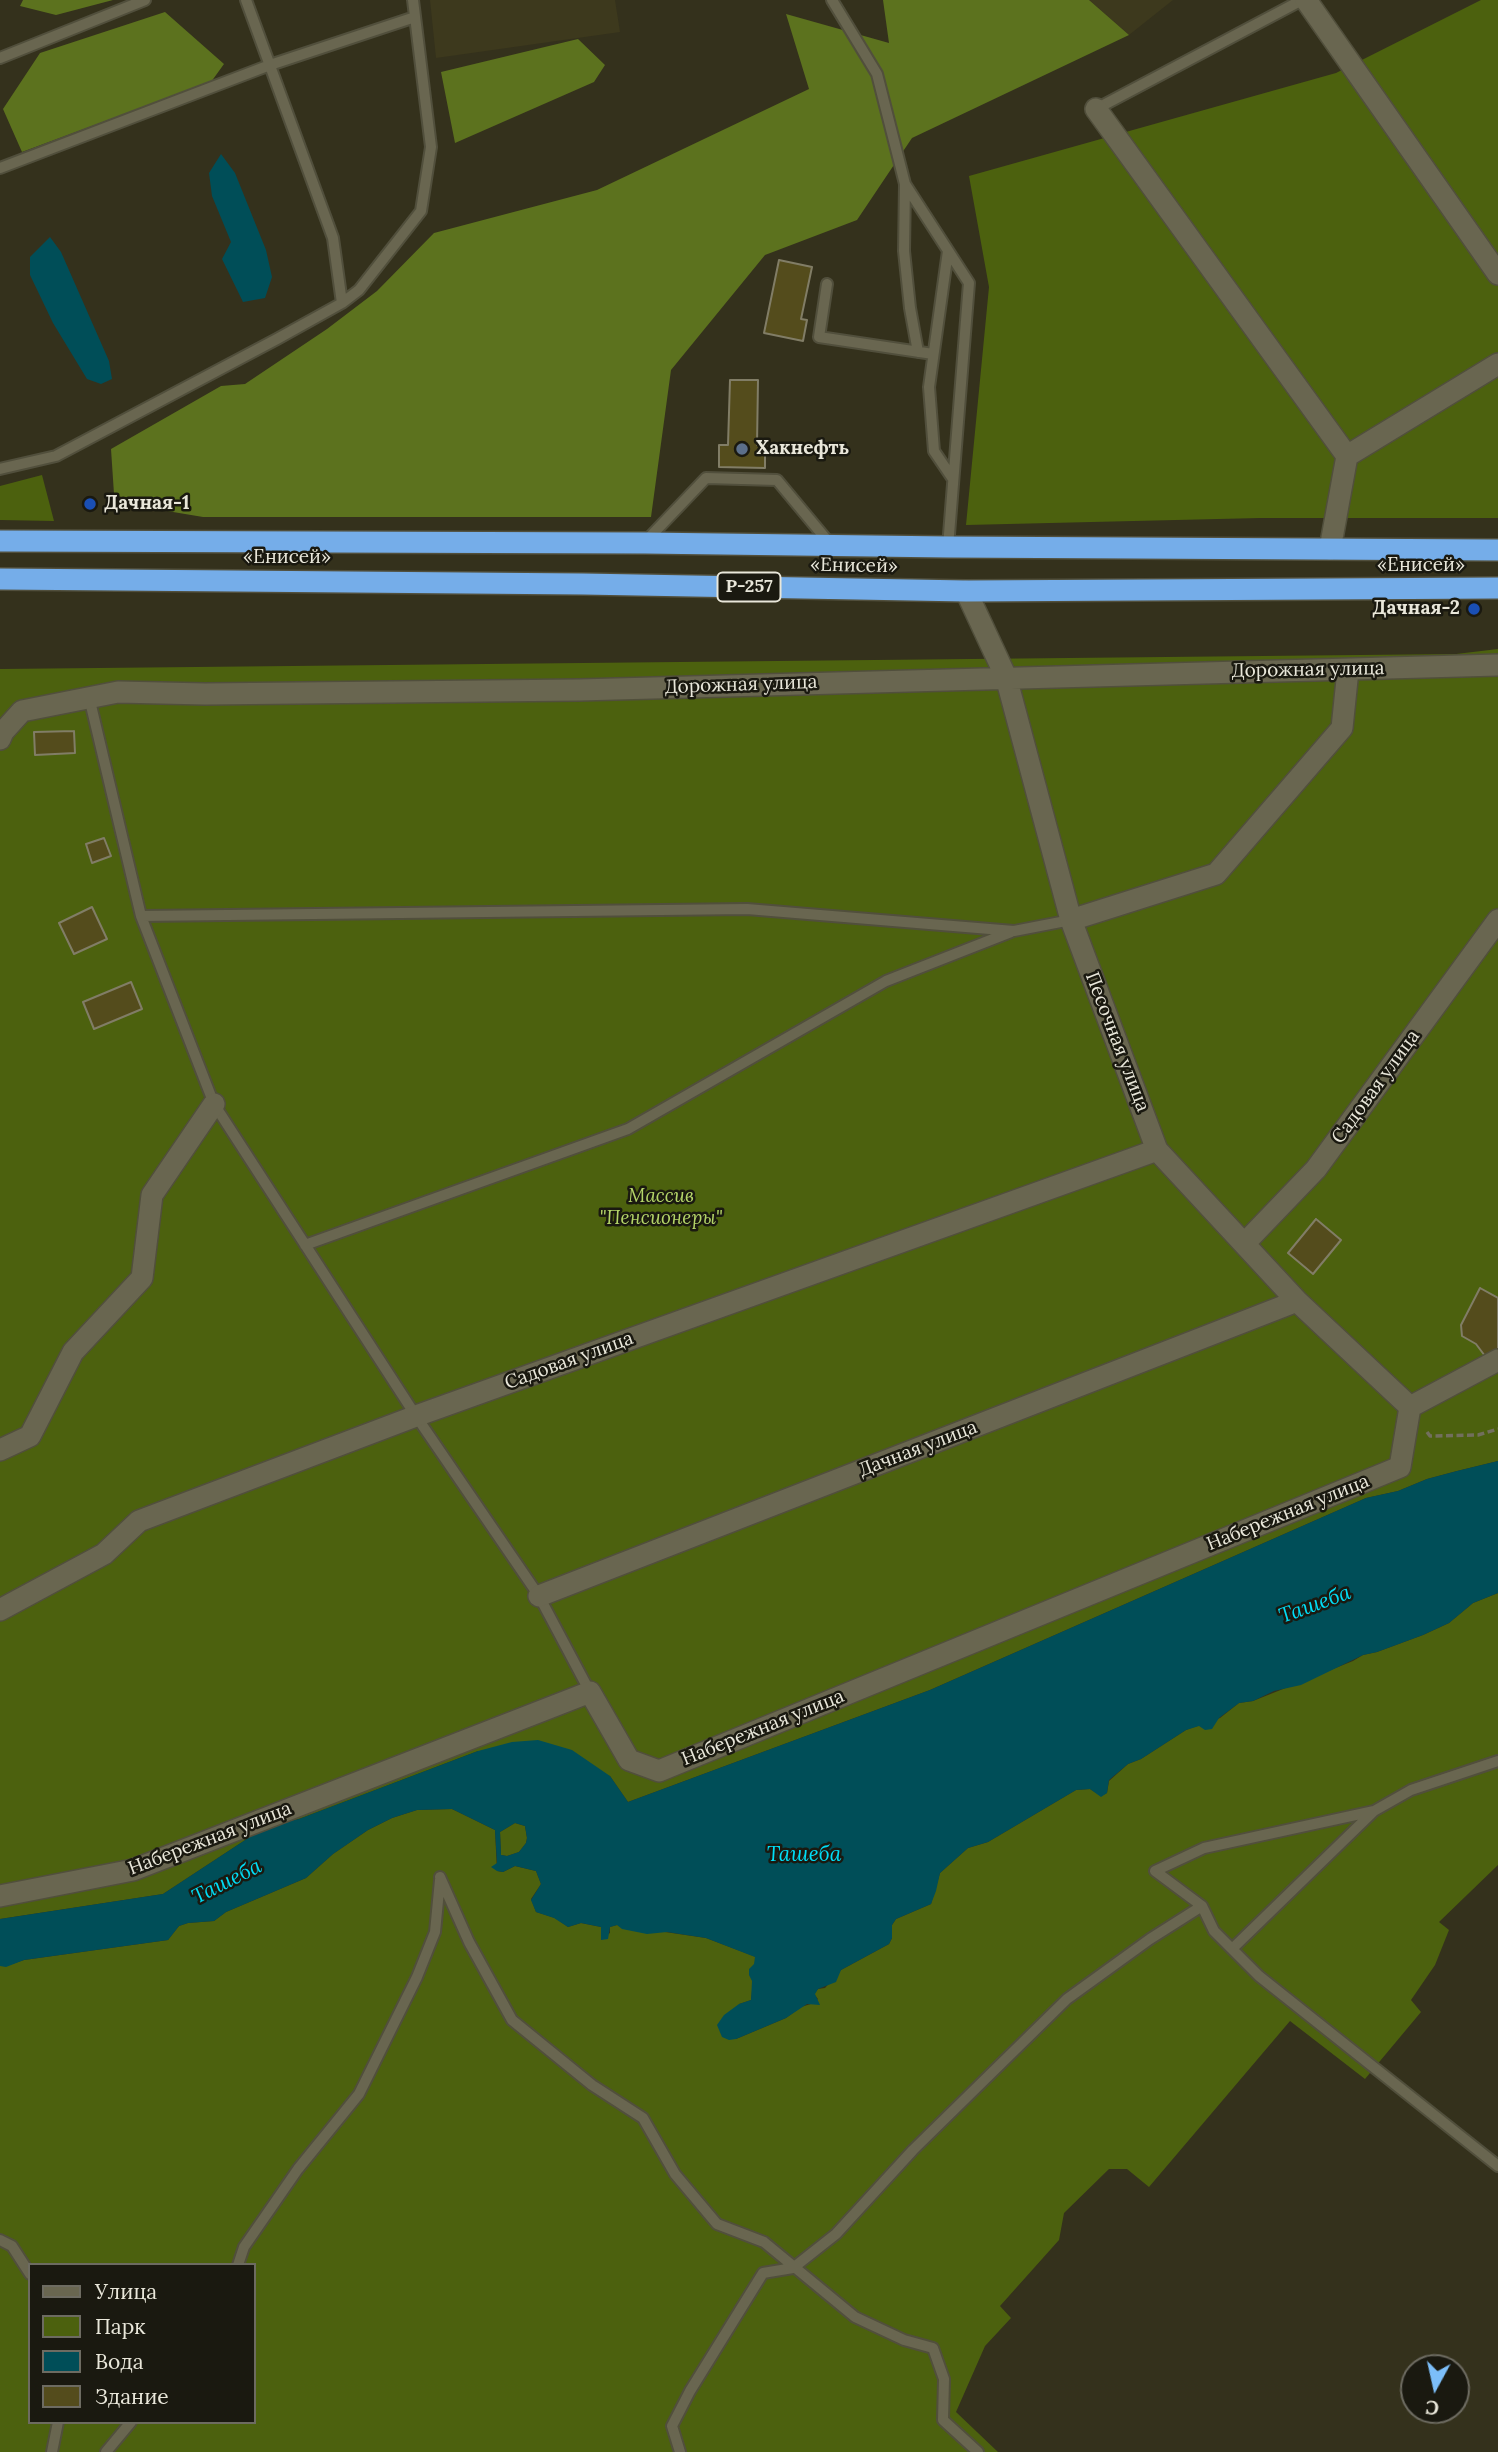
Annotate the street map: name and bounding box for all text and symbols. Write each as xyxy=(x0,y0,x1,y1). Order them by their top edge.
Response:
place label: Хакнефть xyxy=(756,438,849,460)
marker: Хакнефть xyxy=(734,441,750,457)
place label: Дачная-1 xyxy=(104,493,190,515)
marker: Дачная-1 xyxy=(82,496,98,512)
street label: «Енисей» xyxy=(243,547,331,569)
street label: «Енисей» xyxy=(810,554,898,578)
street label: «Енисей» xyxy=(1377,555,1465,577)
road number: Р-257 xyxy=(718,572,780,602)
place label: Дачная-2 xyxy=(1372,598,1460,620)
marker: Дачная-2 xyxy=(1466,601,1482,617)
street label: Дорожная улица xyxy=(1231,657,1385,683)
street label: Дорожная улица xyxy=(664,671,818,699)
street label: Песочная улица xyxy=(1080,969,1154,1115)
street label: Садовая улица xyxy=(1327,1026,1425,1148)
park label: Массив "Пенсионеры" xyxy=(599,1186,723,1230)
street label: Садовая улица xyxy=(502,1327,636,1395)
street label: Дачная улица xyxy=(856,1416,980,1482)
street label: Набережная улица xyxy=(1203,1470,1373,1556)
water label: Ташеба xyxy=(1276,1580,1354,1630)
street label: Набережная улица xyxy=(678,1685,848,1771)
street label: Набережная улица xyxy=(125,1797,295,1881)
water label: Ташеба xyxy=(767,1842,841,1868)
water label: Ташеба xyxy=(188,1854,266,1910)
legend xyxy=(28,2263,256,2424)
text: Улица xyxy=(95,2278,157,2305)
text: Парк xyxy=(95,2313,145,2340)
text: Вода xyxy=(95,2348,144,2375)
north arrow xyxy=(1400,2354,1470,2424)
text: Здание xyxy=(95,2383,169,2410)
text: С xyxy=(1424,2395,1441,2421)

